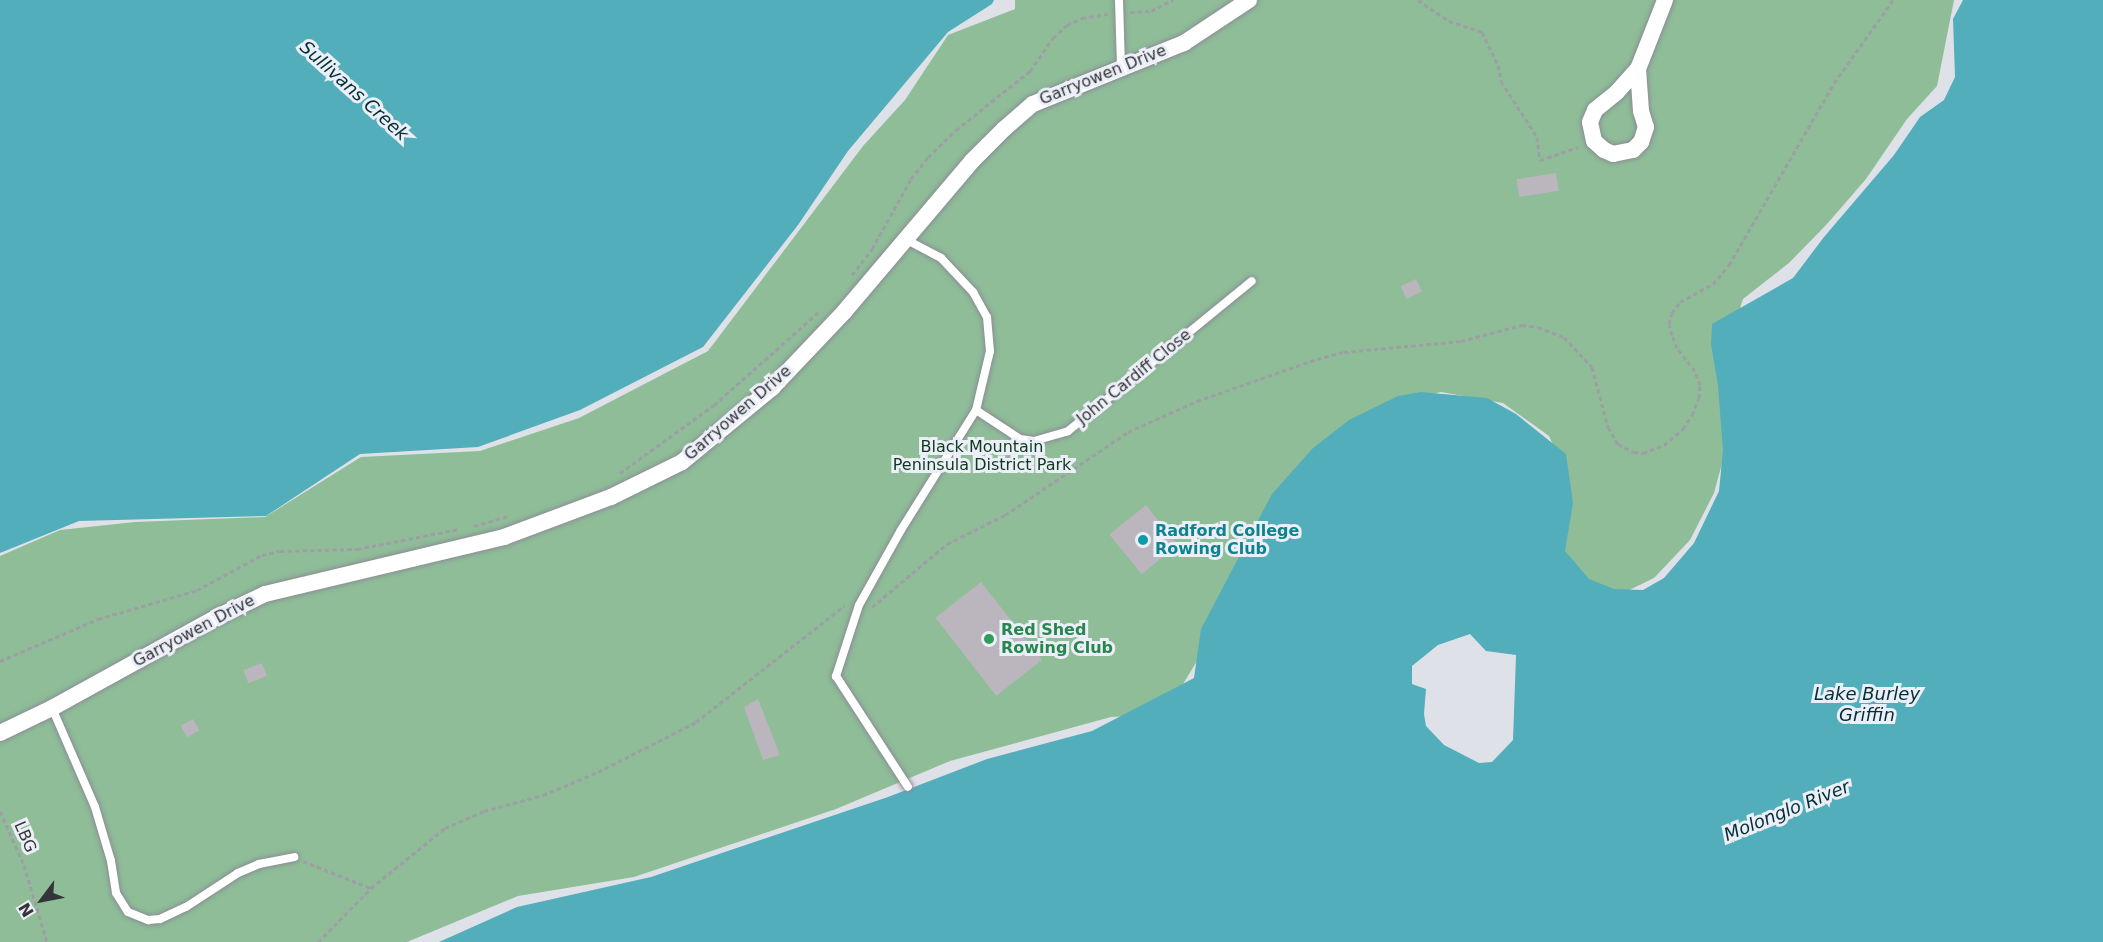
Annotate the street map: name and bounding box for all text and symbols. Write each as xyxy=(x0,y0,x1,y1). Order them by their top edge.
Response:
water label: Sullivans Creek xyxy=(295,37,413,145)
street label: Garryowen Drive xyxy=(1037,41,1169,109)
street label: John Cardiff Close xyxy=(1073,325,1195,429)
street label: Garryowen Drive xyxy=(681,361,795,465)
park label: Black Mountain Peninsula District Park xyxy=(893,437,1071,475)
place label: Radford College Rowing Club xyxy=(1155,521,1299,559)
marker: Radford College Rowing Club xyxy=(1136,533,1150,547)
street label: Garryowen Drive xyxy=(130,591,258,671)
place label: Red Shed Rowing Club xyxy=(1001,620,1113,658)
marker: Red Shed Rowing Club xyxy=(982,632,996,646)
water label: Lake Burley Griffin xyxy=(1814,684,1920,726)
water label: Molonglo River xyxy=(1721,776,1853,846)
street label: LBG xyxy=(10,818,40,856)
north arrow xyxy=(12,870,72,930)
text: N xyxy=(15,899,38,921)

